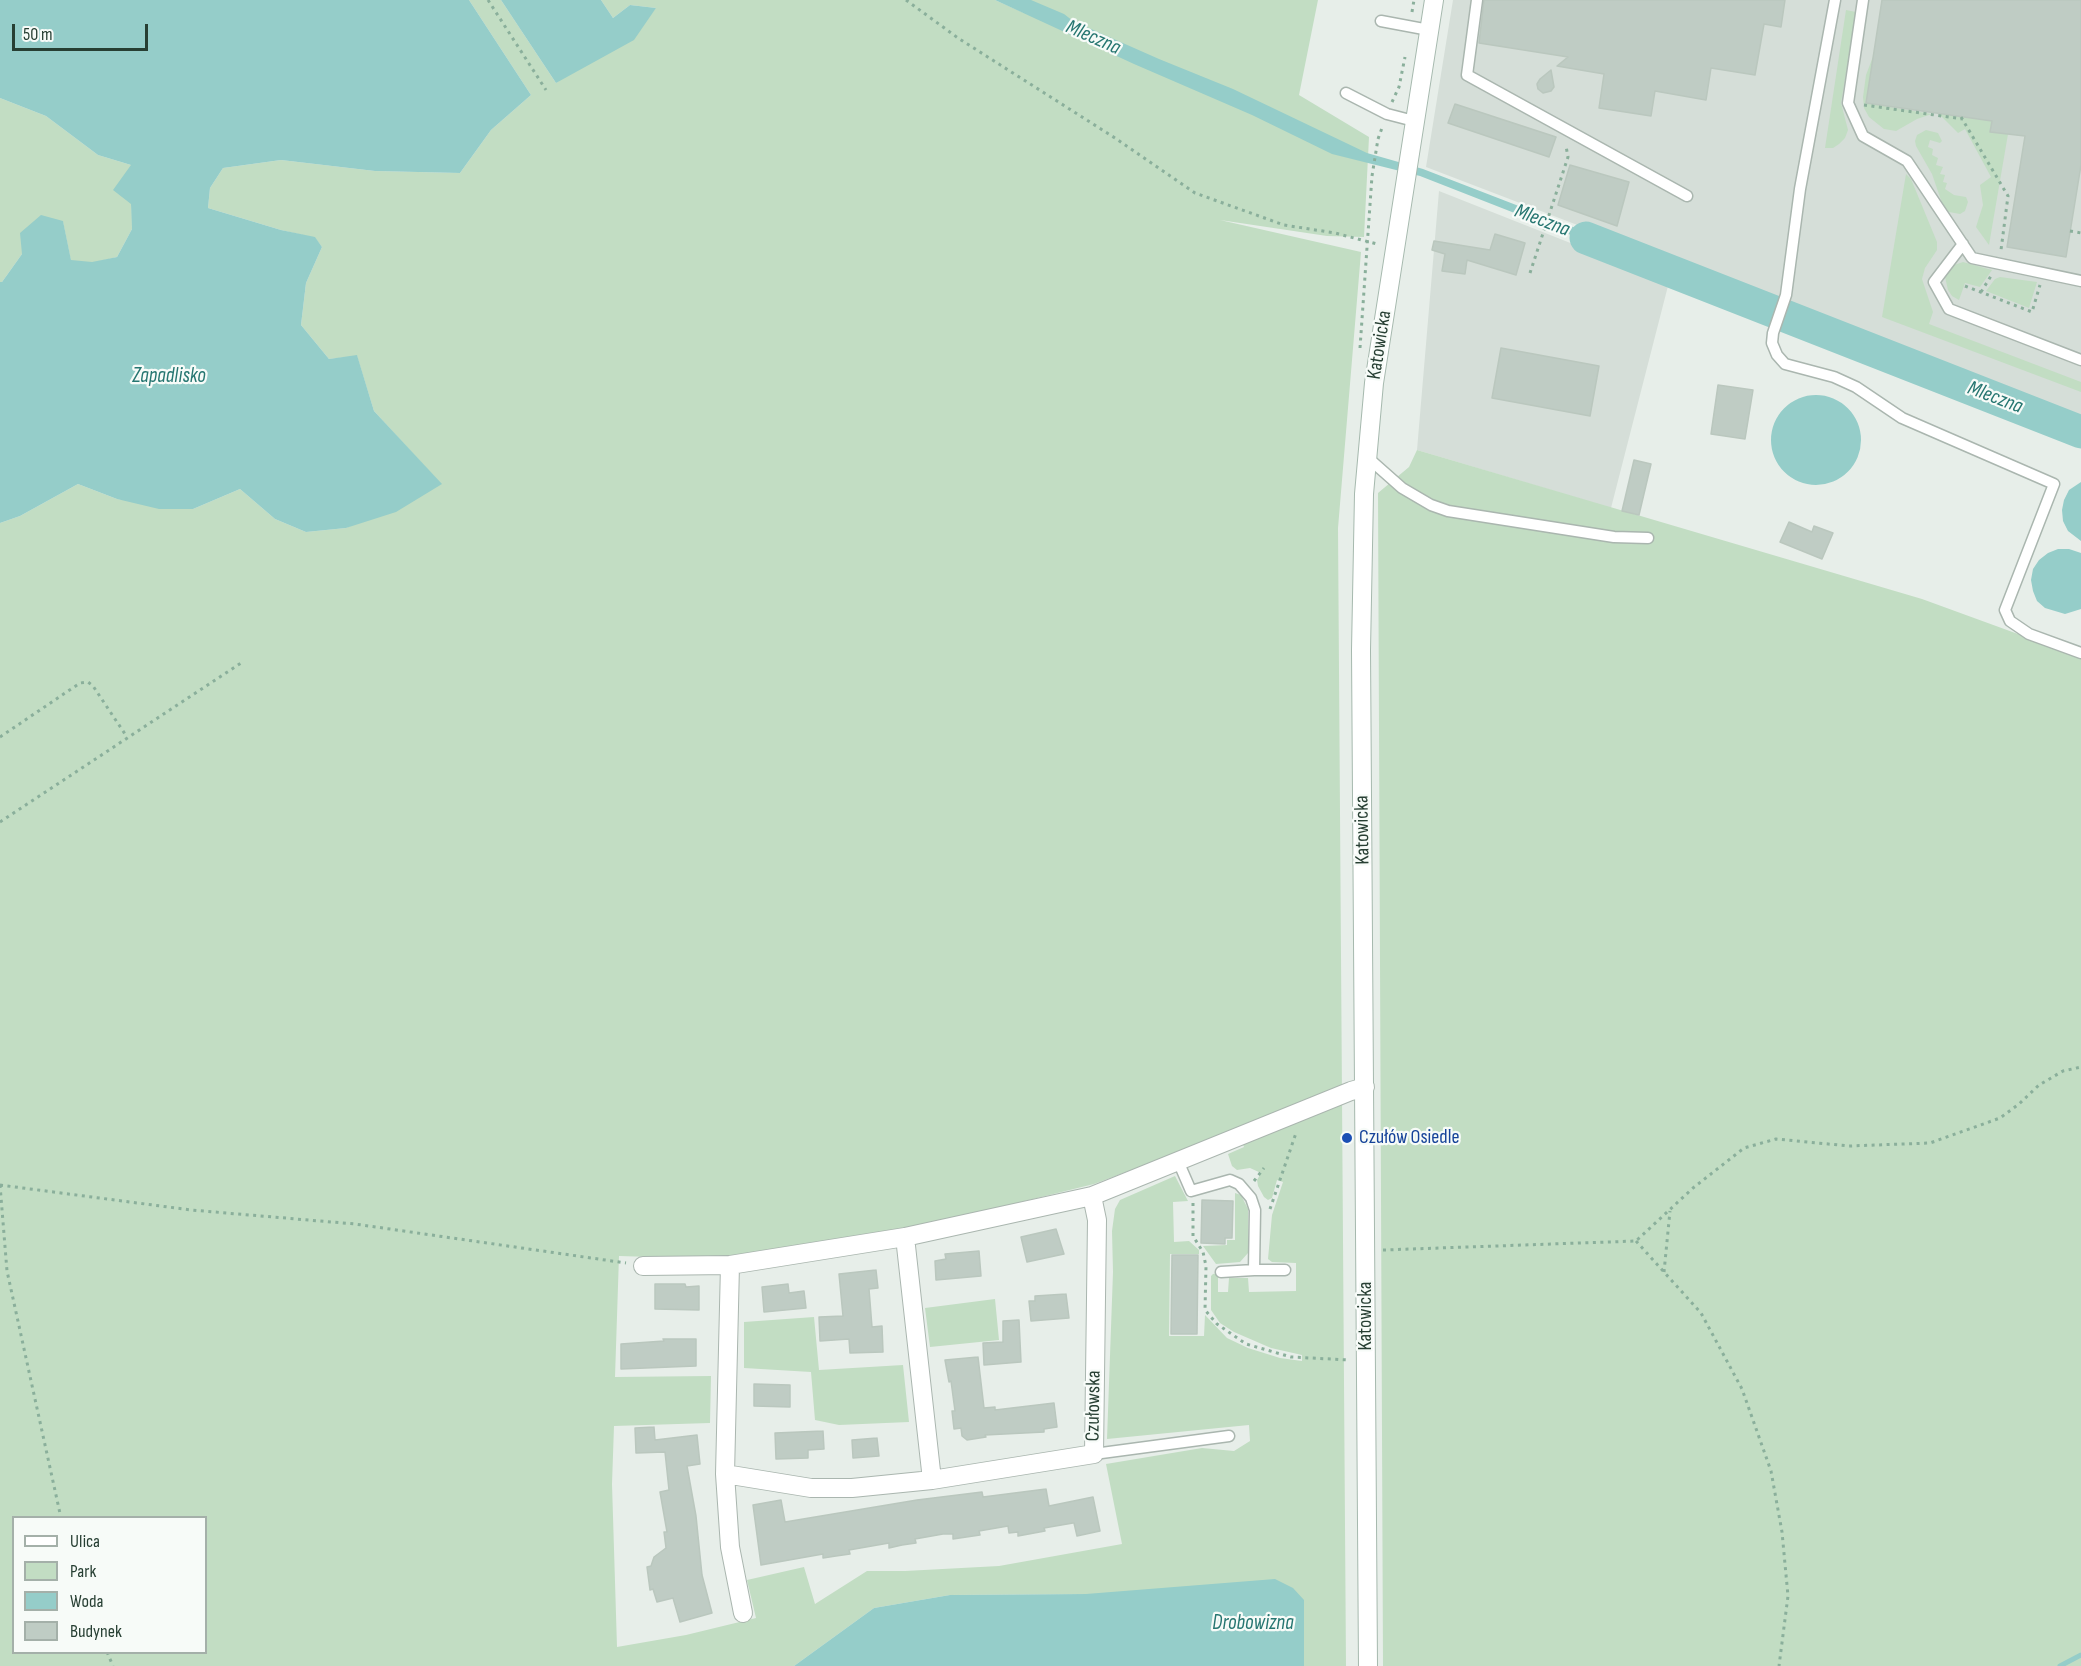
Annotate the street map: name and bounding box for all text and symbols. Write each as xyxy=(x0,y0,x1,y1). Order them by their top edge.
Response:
scale bar xyxy=(15,12,152,50)
water label: Mleczna xyxy=(1062,15,1124,61)
text: 50 m xyxy=(23,24,53,45)
water label: Mleczna xyxy=(1511,199,1573,243)
street label: Katowicka xyxy=(1363,309,1397,381)
water label: Zapadlisko xyxy=(132,364,206,390)
water label: Mleczna xyxy=(1964,376,2026,420)
street label: Katowicka xyxy=(1350,795,1376,865)
place label: Czułów Osiedle xyxy=(1359,1126,1459,1150)
marker: Czułów Osiedle xyxy=(1340,1131,1354,1145)
street label: Katowicka xyxy=(1354,1281,1378,1351)
street label: Czułowska xyxy=(1081,1370,1107,1442)
legend xyxy=(12,1516,207,1654)
text: Ulica xyxy=(70,1531,100,1552)
text: Park xyxy=(70,1561,96,1582)
text: Woda xyxy=(70,1591,103,1612)
water label: Drobowizna xyxy=(1212,1611,1294,1637)
text: Budynek xyxy=(70,1621,122,1642)

